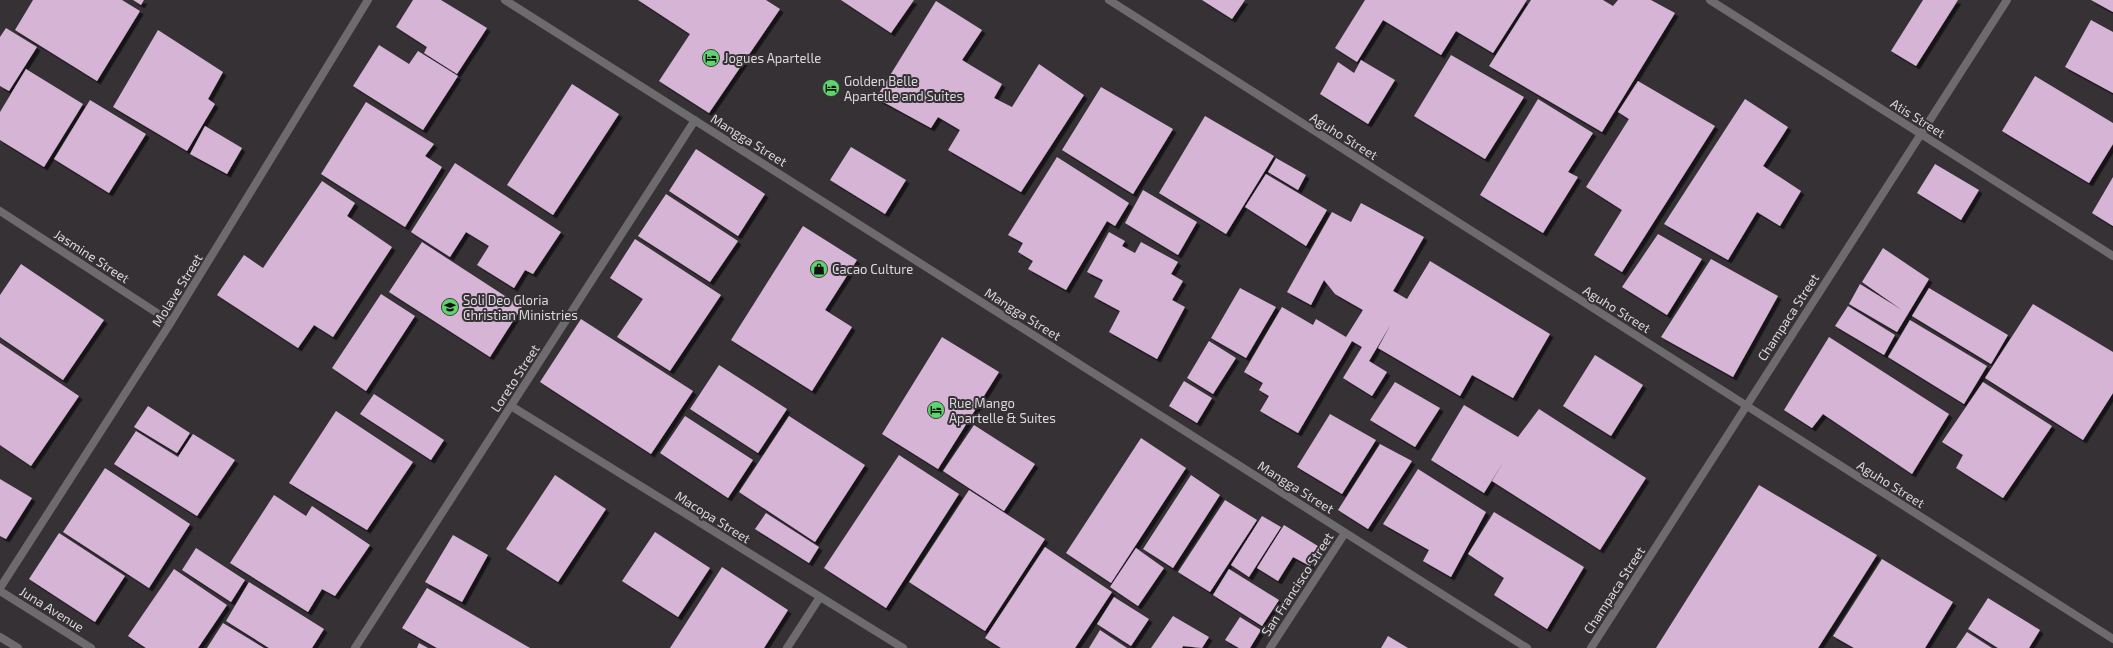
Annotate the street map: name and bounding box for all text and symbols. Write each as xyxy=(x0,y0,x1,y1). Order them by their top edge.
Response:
hotel icon: Jogues Apartelle xyxy=(701,48,721,68)
place label: Jogues Apartelle xyxy=(724,50,821,66)
place label: Golden Belle Apartelle and Suites xyxy=(844,73,963,104)
hotel icon: Golden Belle Apartelle and Suites xyxy=(821,78,841,98)
street label: Atis Street xyxy=(1888,95,1948,141)
street label: Aguho Street xyxy=(1307,109,1381,163)
street label: Mangga Street xyxy=(708,110,790,170)
street label: Jasmine Street xyxy=(51,226,133,286)
street label: Molave Street xyxy=(148,251,206,329)
shop icon: Cacao Culture xyxy=(809,259,829,279)
place label: Cacao Culture xyxy=(832,261,913,277)
street label: Champaca Street xyxy=(1754,270,1822,364)
street label: Aguho Street xyxy=(1580,282,1654,336)
street label: Mangga Street xyxy=(982,284,1064,344)
place label: Soli Deo Gloria Christian Ministries xyxy=(463,292,578,323)
school or university icon: Soli Deo Gloria Christian Ministries xyxy=(440,297,460,317)
street label: Loreto Street xyxy=(487,341,543,415)
place label: Rue Mango Apartelle & Suites xyxy=(949,395,1056,426)
hotel icon: Rue Mango Apartelle & Suites xyxy=(926,400,946,420)
street label: Mangga Street xyxy=(1255,457,1337,517)
street label: Aguho Street xyxy=(1854,457,1928,511)
street label: Macopa Street xyxy=(672,487,754,547)
street label: San Francisco Street xyxy=(1257,529,1337,639)
street label: Champaca Street xyxy=(1580,543,1648,637)
street label: Juna Avenue xyxy=(17,583,87,635)

